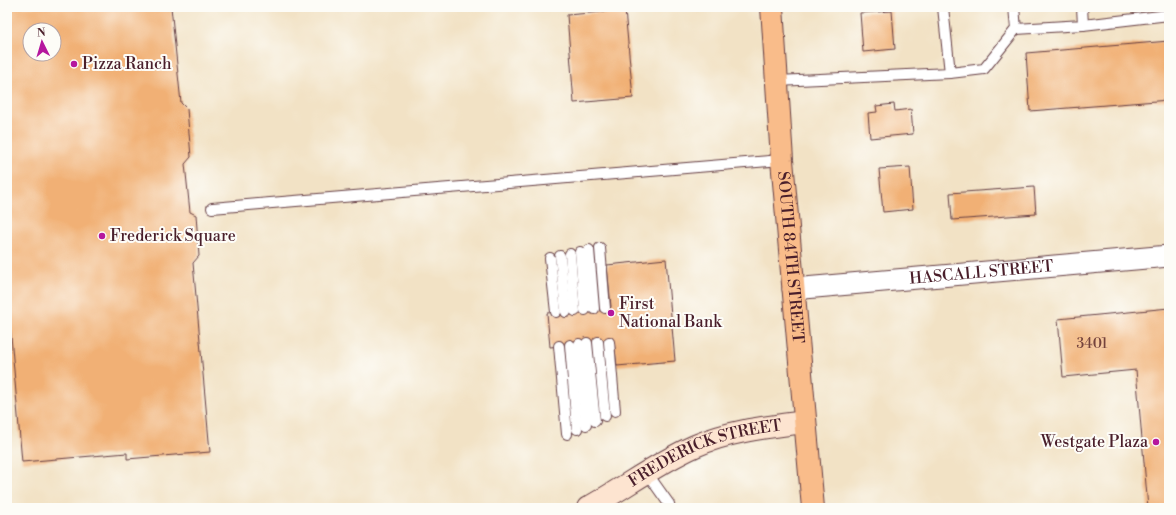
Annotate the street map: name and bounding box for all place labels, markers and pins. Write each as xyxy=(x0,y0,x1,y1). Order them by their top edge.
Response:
place label: Pizza Ranch xyxy=(82,54,172,74)
marker: Pizza Ranch xyxy=(69,59,79,69)
place label: Frederick Square xyxy=(110,226,236,246)
marker: Frederick Square xyxy=(97,231,107,241)
place label: First National Bank xyxy=(619,294,723,332)
marker: First National Bank xyxy=(606,308,616,318)
place label: Westgate Plaza xyxy=(1040,432,1149,452)
marker: Westgate Plaza xyxy=(1151,437,1161,447)

